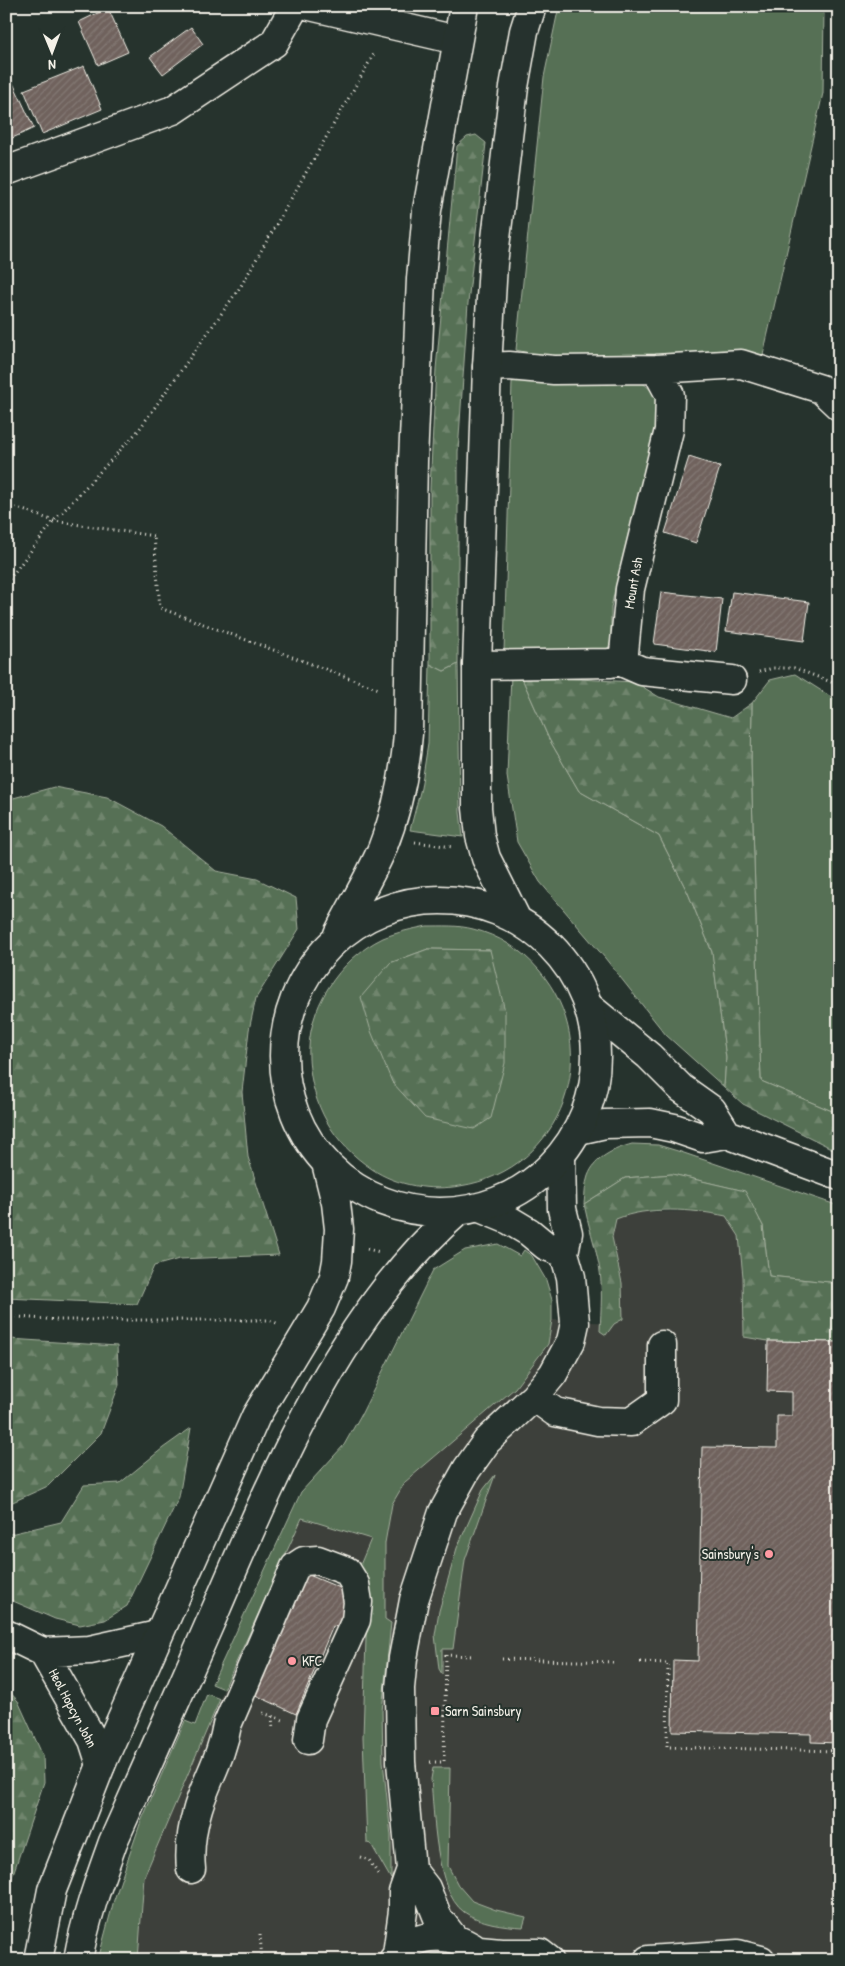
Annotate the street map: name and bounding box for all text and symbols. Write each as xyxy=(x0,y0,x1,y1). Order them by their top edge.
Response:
north arrow xyxy=(28,28,78,78)
text: N xyxy=(48,56,56,75)
street label: Mount Ash xyxy=(619,556,646,610)
place label: Sainsbury's xyxy=(702,1544,759,1564)
marker: Sainsbury's xyxy=(763,1548,775,1560)
place label: KFC xyxy=(302,1651,323,1670)
marker: KFC xyxy=(286,1655,298,1667)
street label: Heol Hopcyn John xyxy=(44,1665,102,1751)
place label: Sarn Sainsbury xyxy=(445,1701,521,1721)
marker: Sarn Sainsbury xyxy=(429,1705,441,1717)

